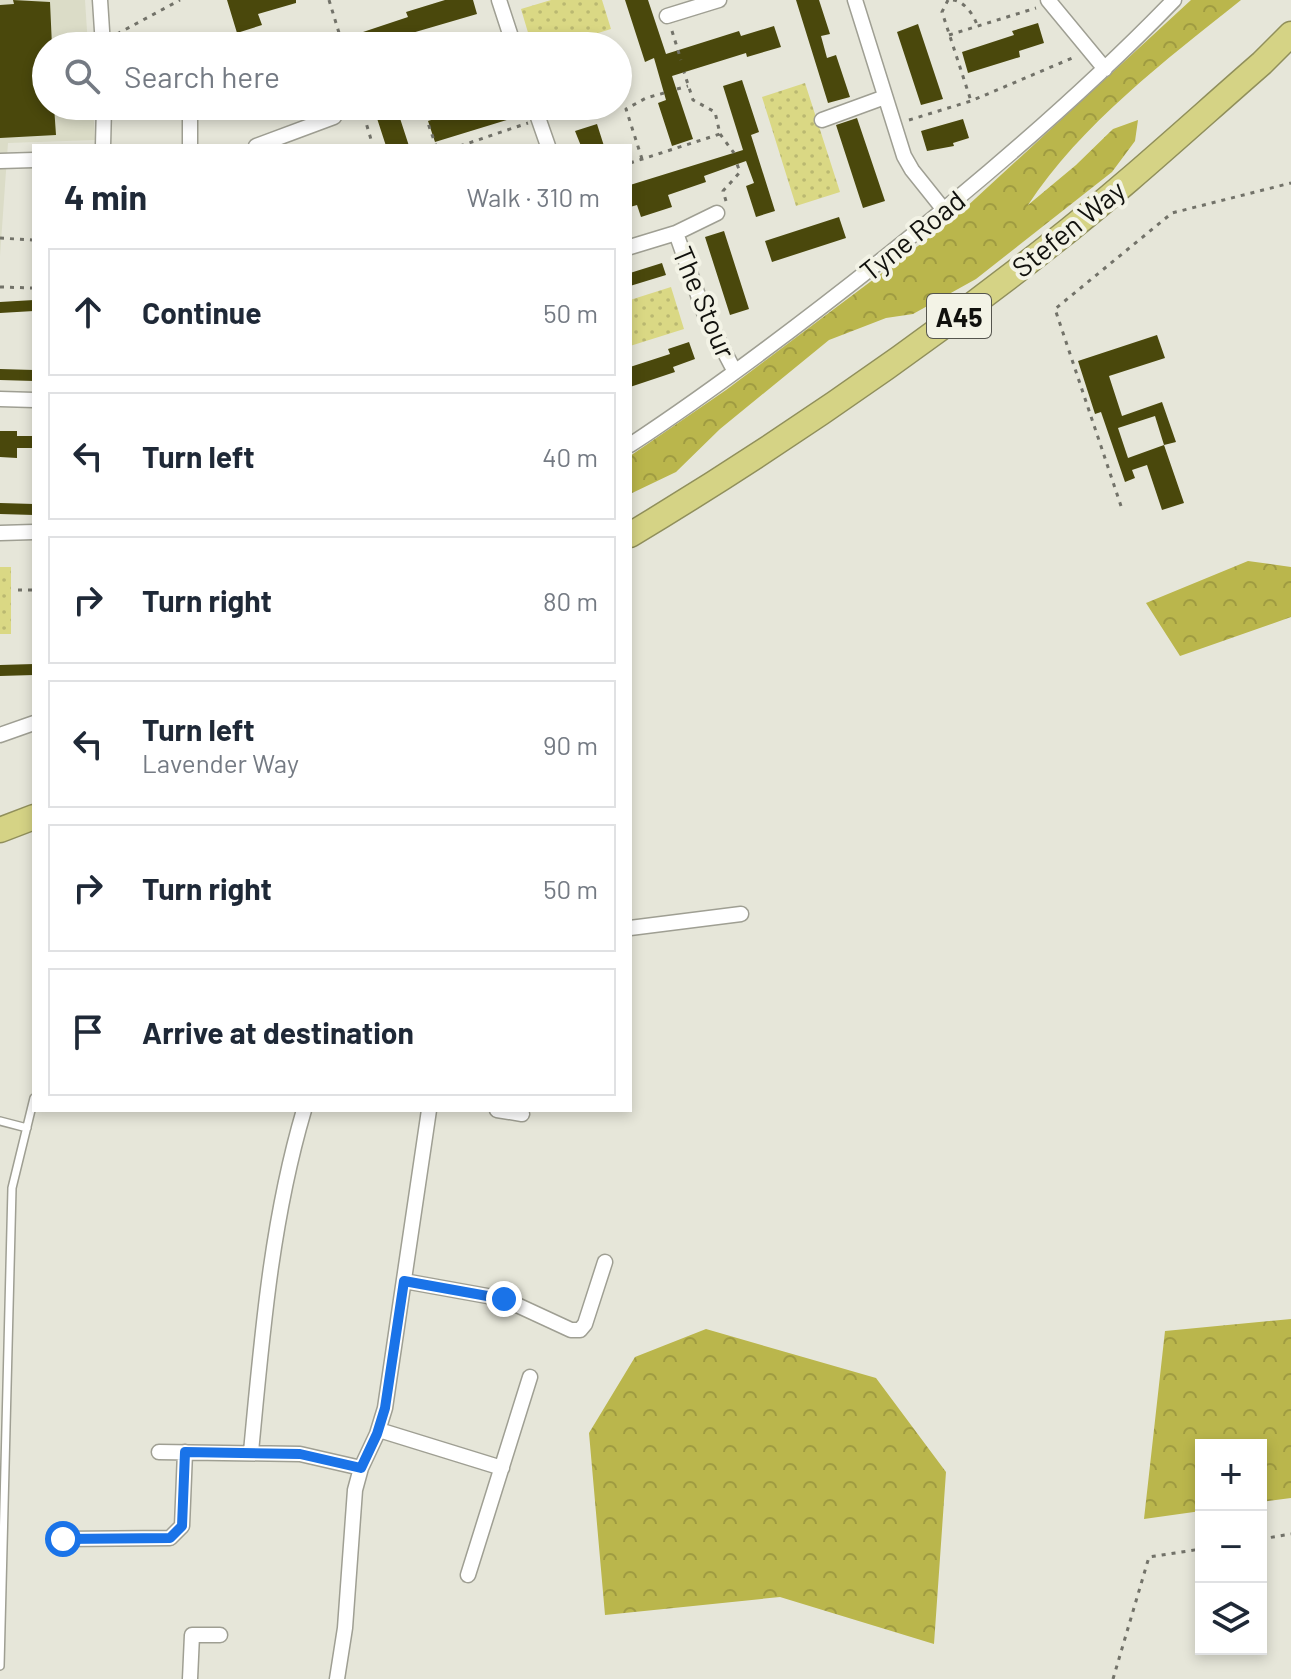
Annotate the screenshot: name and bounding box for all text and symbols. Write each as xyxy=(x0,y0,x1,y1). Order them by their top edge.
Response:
search box xyxy=(32,32,632,120)
icon: search xyxy=(60,54,104,98)
text: Search here xyxy=(124,58,280,94)
street label: Stefen Way xyxy=(1005,172,1131,284)
text: 4 min xyxy=(64,176,147,217)
text: Walk · 310 m xyxy=(467,181,600,212)
street label: Tyne Road xyxy=(853,182,971,288)
street label: The Stour xyxy=(666,241,744,363)
icon: ahead xyxy=(66,290,110,334)
text: Continue xyxy=(142,294,262,330)
road number: A45 xyxy=(927,294,991,338)
text: 50 m xyxy=(543,297,598,328)
icon: left xyxy=(66,434,110,478)
text: Turn left xyxy=(142,438,255,474)
text: 40 m xyxy=(542,441,598,472)
icon: right xyxy=(66,578,110,622)
text: Turn right xyxy=(142,582,272,618)
text: 80 m xyxy=(543,585,598,616)
text: Turn left xyxy=(142,711,255,747)
icon: left xyxy=(66,722,110,766)
text: 90 m xyxy=(543,729,598,760)
text: Lavender Way xyxy=(142,747,299,778)
icon: right xyxy=(66,866,110,910)
text: Turn right xyxy=(142,870,272,906)
text: 50 m xyxy=(543,873,598,904)
icon: arrive xyxy=(66,1010,110,1054)
text: Arrive at destination xyxy=(142,1014,414,1050)
route end xyxy=(486,1281,522,1317)
map controls xyxy=(1195,1439,1267,1655)
button: + xyxy=(1195,1439,1267,1511)
button: − xyxy=(1195,1511,1267,1583)
route start xyxy=(45,1521,81,1557)
button: layers xyxy=(1195,1583,1267,1655)

